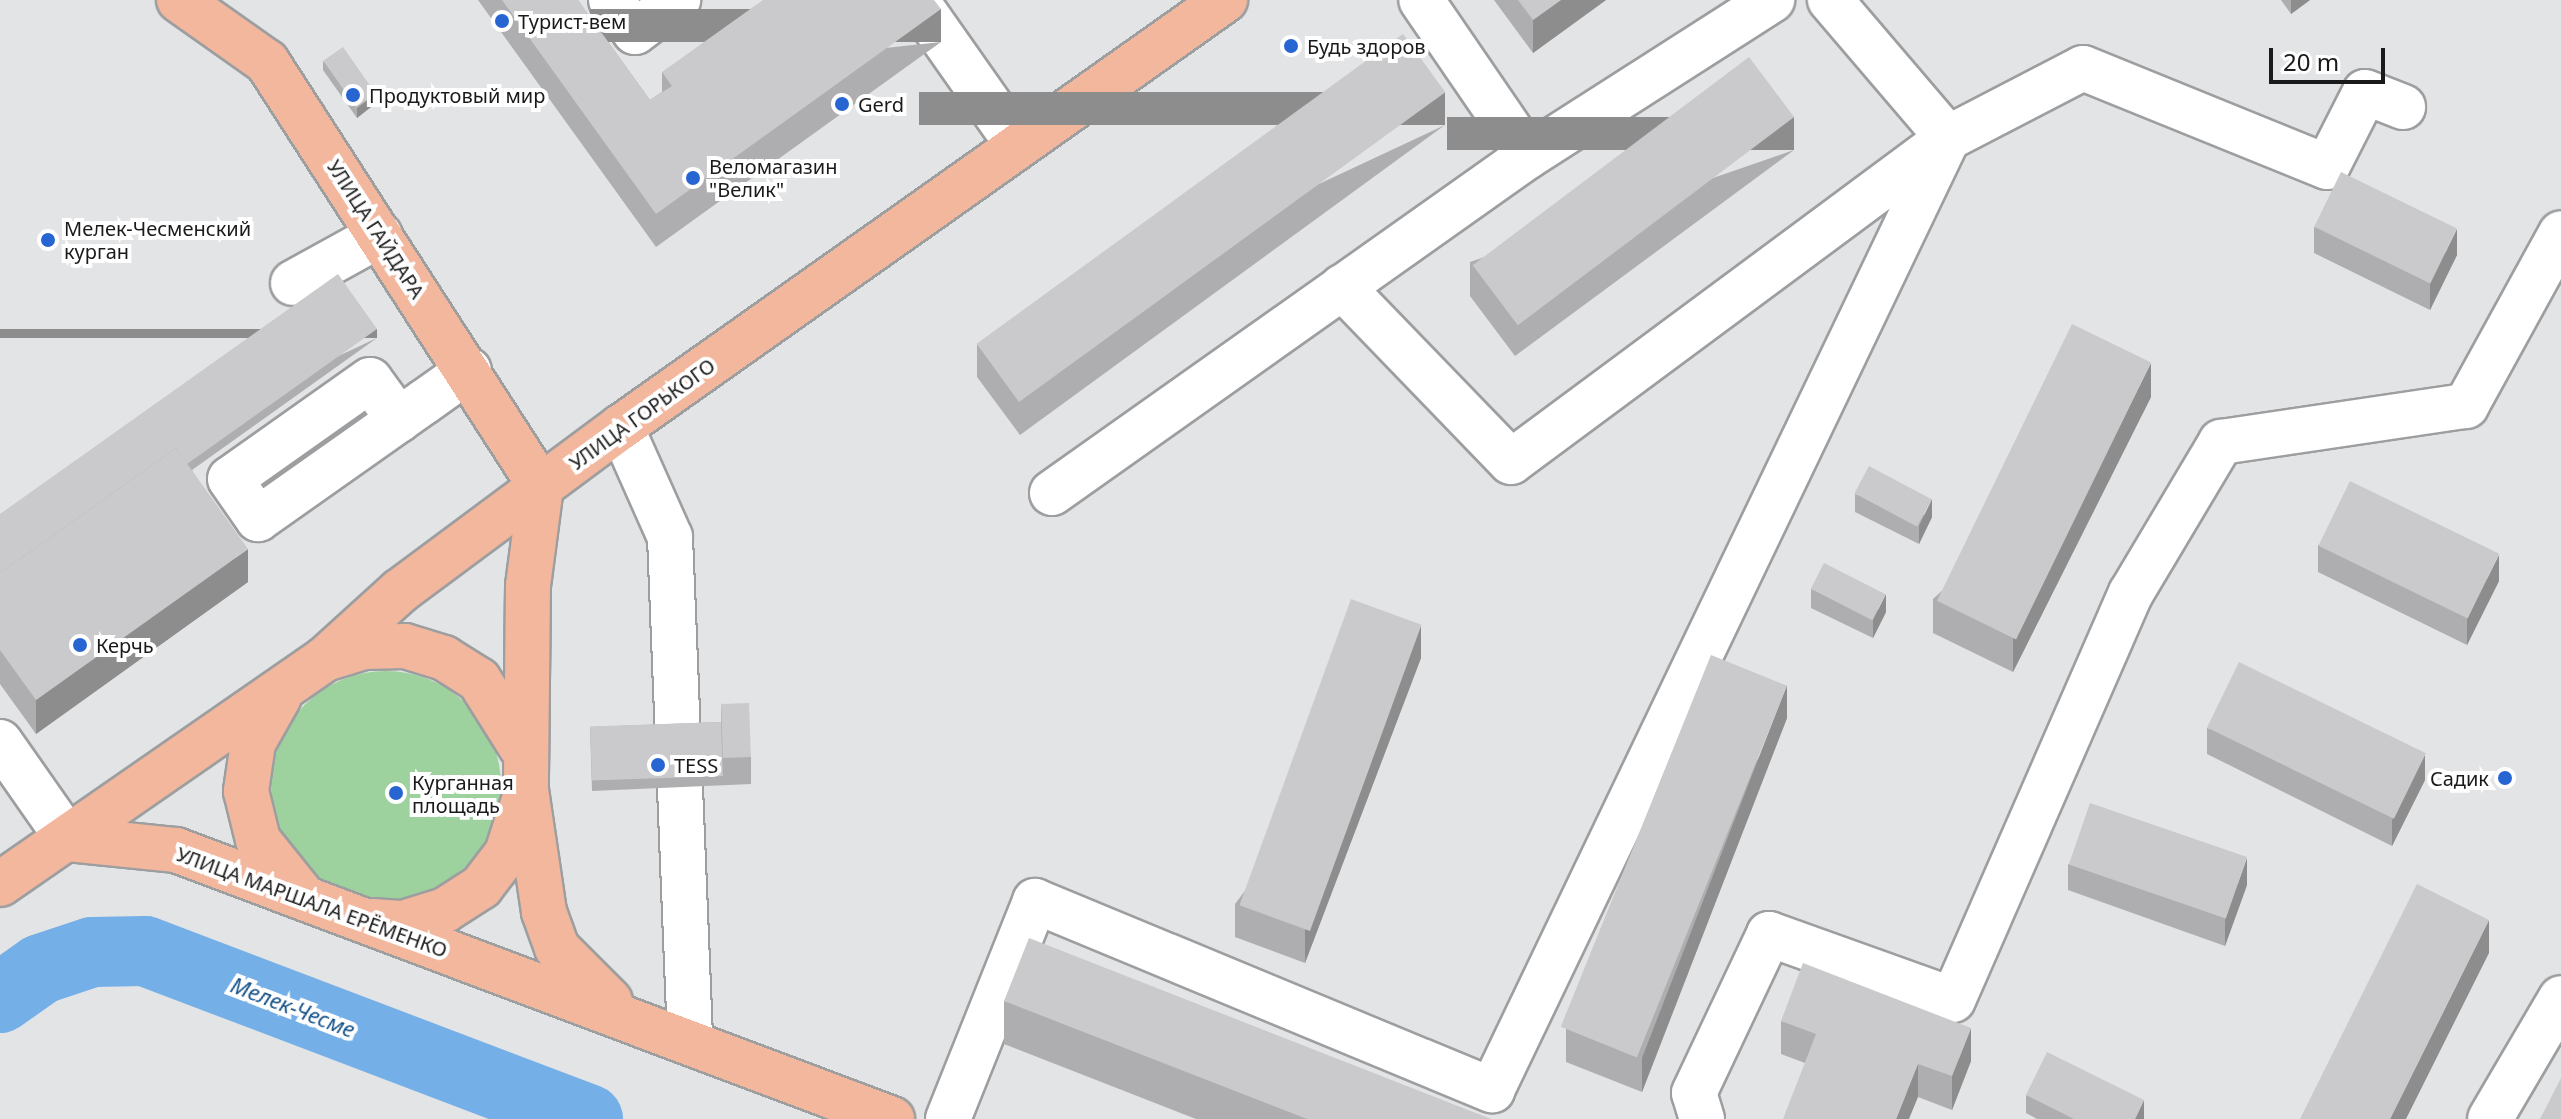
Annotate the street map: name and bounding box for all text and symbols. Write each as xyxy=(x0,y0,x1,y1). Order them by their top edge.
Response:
place label: Турист-вем xyxy=(518,9,626,33)
marker: Турист-вем xyxy=(493,12,511,30)
scale bar xyxy=(2273,32,2389,82)
place label: Будь здоров xyxy=(1307,34,1426,58)
marker: Будь здоров xyxy=(1282,37,1300,55)
text: 20 m xyxy=(2283,45,2339,78)
place label: Продуктовый мир xyxy=(369,83,545,107)
marker: Продуктовый мир xyxy=(344,86,362,104)
place label: Gerd xyxy=(858,92,904,116)
marker: Gerd xyxy=(833,95,851,113)
place label: Веломагазин "Велик" xyxy=(709,154,837,201)
street label: УЛИЦА ГАЙДАРА xyxy=(322,155,430,303)
marker: Веломагазин "Велик" xyxy=(684,169,702,187)
place label: Мелек-Чесменский курган xyxy=(64,216,251,263)
marker: Мелек-Чесменский курган xyxy=(39,231,57,249)
street label: УЛИЦА ГОРЬКОГО xyxy=(565,353,719,475)
place label: Керчь xyxy=(96,633,154,657)
marker: Керчь xyxy=(71,636,89,654)
place label: TESS xyxy=(674,753,718,777)
marker: TESS xyxy=(649,756,667,774)
place label: Садик xyxy=(2430,766,2489,790)
marker: Садик xyxy=(2496,769,2514,787)
place label: Курганная площадь xyxy=(412,770,514,817)
marker: Курганная площадь xyxy=(387,784,405,802)
street label: УЛИЦА МАРШАЛА ЕРЁМЕНКО xyxy=(173,842,451,962)
water label: Мелек-Чесме xyxy=(227,971,359,1043)

